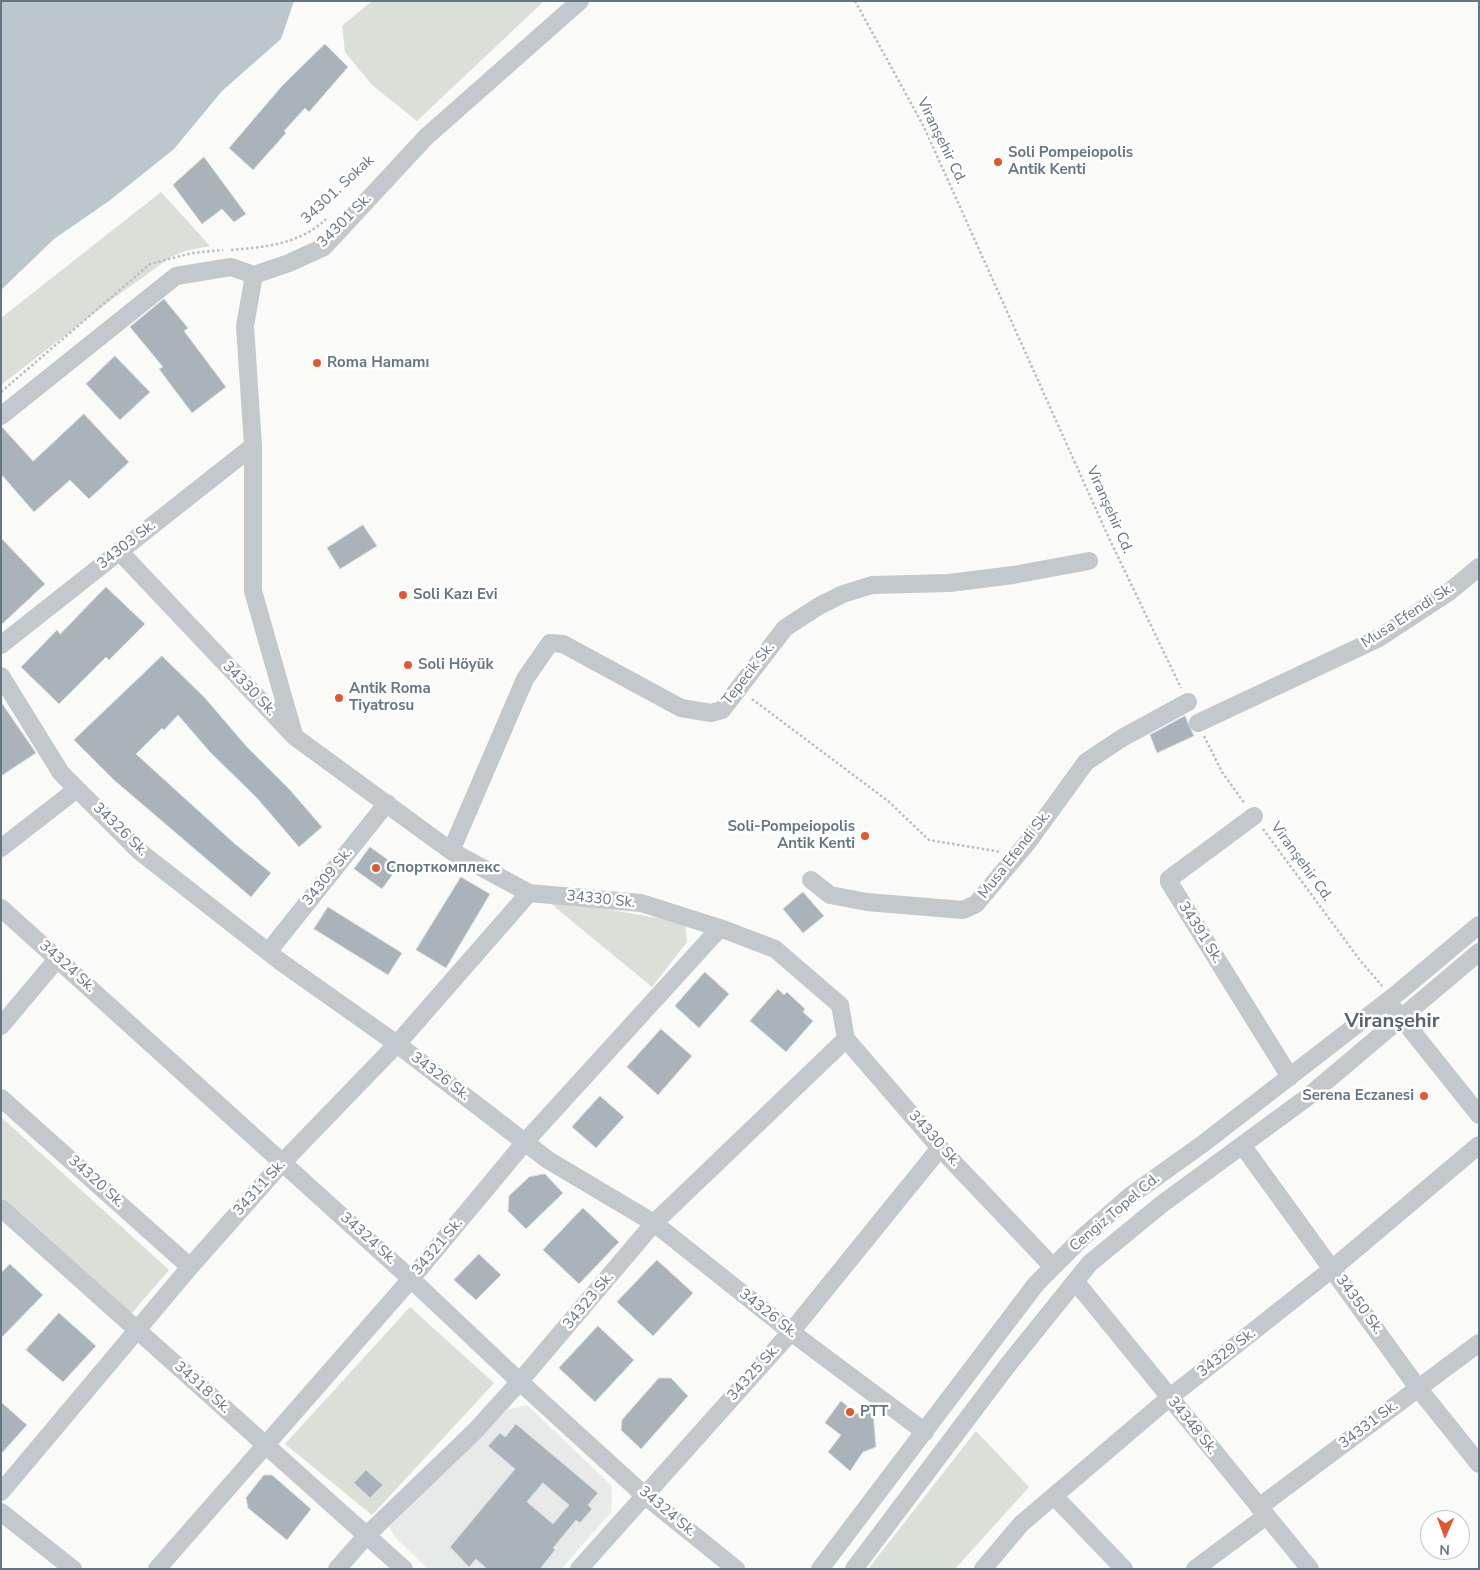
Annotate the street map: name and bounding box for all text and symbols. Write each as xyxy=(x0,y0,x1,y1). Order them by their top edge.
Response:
street label: Viranşehir Cd. xyxy=(912,95,970,187)
place label: Soli Pompeiopolis Antik Kenti xyxy=(1008,144,1133,179)
street label: 34301. Sokak xyxy=(298,152,378,228)
marker: Soli Pompeiopolis Antik Kenti xyxy=(992,156,1004,168)
street label: 34301 Sk. xyxy=(314,190,376,252)
place label: Roma Hamamı xyxy=(327,354,429,372)
marker: Roma Hamamı xyxy=(311,357,323,369)
street label: Viranşehir Cd. xyxy=(1082,464,1136,556)
street label: 34303 Sk. xyxy=(94,517,160,573)
street label: Musa Efendi Sk. xyxy=(1358,579,1458,653)
place label: Soli Kazı Evi xyxy=(413,586,497,604)
marker: Soli Kazı Evi xyxy=(397,589,409,601)
street label: Tepecik Sk. xyxy=(719,639,779,709)
place label: Soli Höyük xyxy=(418,656,493,674)
street label: 34330 Sk. xyxy=(219,658,279,720)
marker: Soli Höyük xyxy=(402,659,414,671)
place label: Antik Roma Tiyatrosu xyxy=(349,680,431,715)
marker: Antik Roma Tiyatrosu xyxy=(333,692,345,704)
street label: 34326 Sk. xyxy=(89,800,151,860)
street label: Musa Efendi Sk. xyxy=(975,807,1055,903)
place label: Soli-Pompeiopolis Antik Kenti xyxy=(727,818,855,853)
street label: Viranşehir Cd. xyxy=(1266,819,1336,905)
marker: Soli-Pompeiopolis Antik Kenti xyxy=(859,830,871,842)
street label: 34309 Sk. xyxy=(299,844,357,910)
place label: Спорткомплекс xyxy=(386,859,500,877)
marker: Спорткомплекс xyxy=(370,862,382,874)
street label: 34330 Sk. xyxy=(566,887,636,913)
street label: 34391 Sk. xyxy=(1174,899,1226,967)
street label: 34324 Sk. xyxy=(35,937,99,997)
district label: Viranşehir xyxy=(1345,1010,1439,1034)
street label: 34326 Sk. xyxy=(407,1049,473,1105)
place label: Serena Eczanesi xyxy=(1302,1087,1414,1105)
marker: Serena Eczanesi xyxy=(1418,1090,1430,1102)
street label: 34330 Sk. xyxy=(904,1107,964,1171)
street label: 34320 Sk. xyxy=(64,1152,128,1212)
street label: 34311 Sk. xyxy=(230,1156,290,1220)
street label: Cengiz Topel Cd. xyxy=(1066,1170,1164,1256)
street label: 34324 Sk. xyxy=(336,1209,400,1269)
street label: 34321 Sk. xyxy=(409,1215,467,1279)
street label: 34323 Sk. xyxy=(560,1269,618,1333)
street label: 34350 Sk. xyxy=(1331,1272,1387,1338)
street label: 34326 Sk. xyxy=(735,1286,801,1342)
street label: 34329 Sk. xyxy=(1194,1325,1260,1381)
street label: 34325 Sk. xyxy=(724,1341,784,1405)
street label: 34318 Sk. xyxy=(170,1358,234,1418)
street label: 34348 Sk. xyxy=(1163,1393,1221,1459)
street label: 34331 Sk. xyxy=(1336,1397,1402,1453)
place label: PTT xyxy=(860,1403,888,1421)
marker: PTT xyxy=(844,1406,856,1418)
street label: 34324 Sk. xyxy=(635,1483,699,1541)
north arrow xyxy=(1420,1510,1470,1560)
text: N xyxy=(1439,1540,1450,1559)

